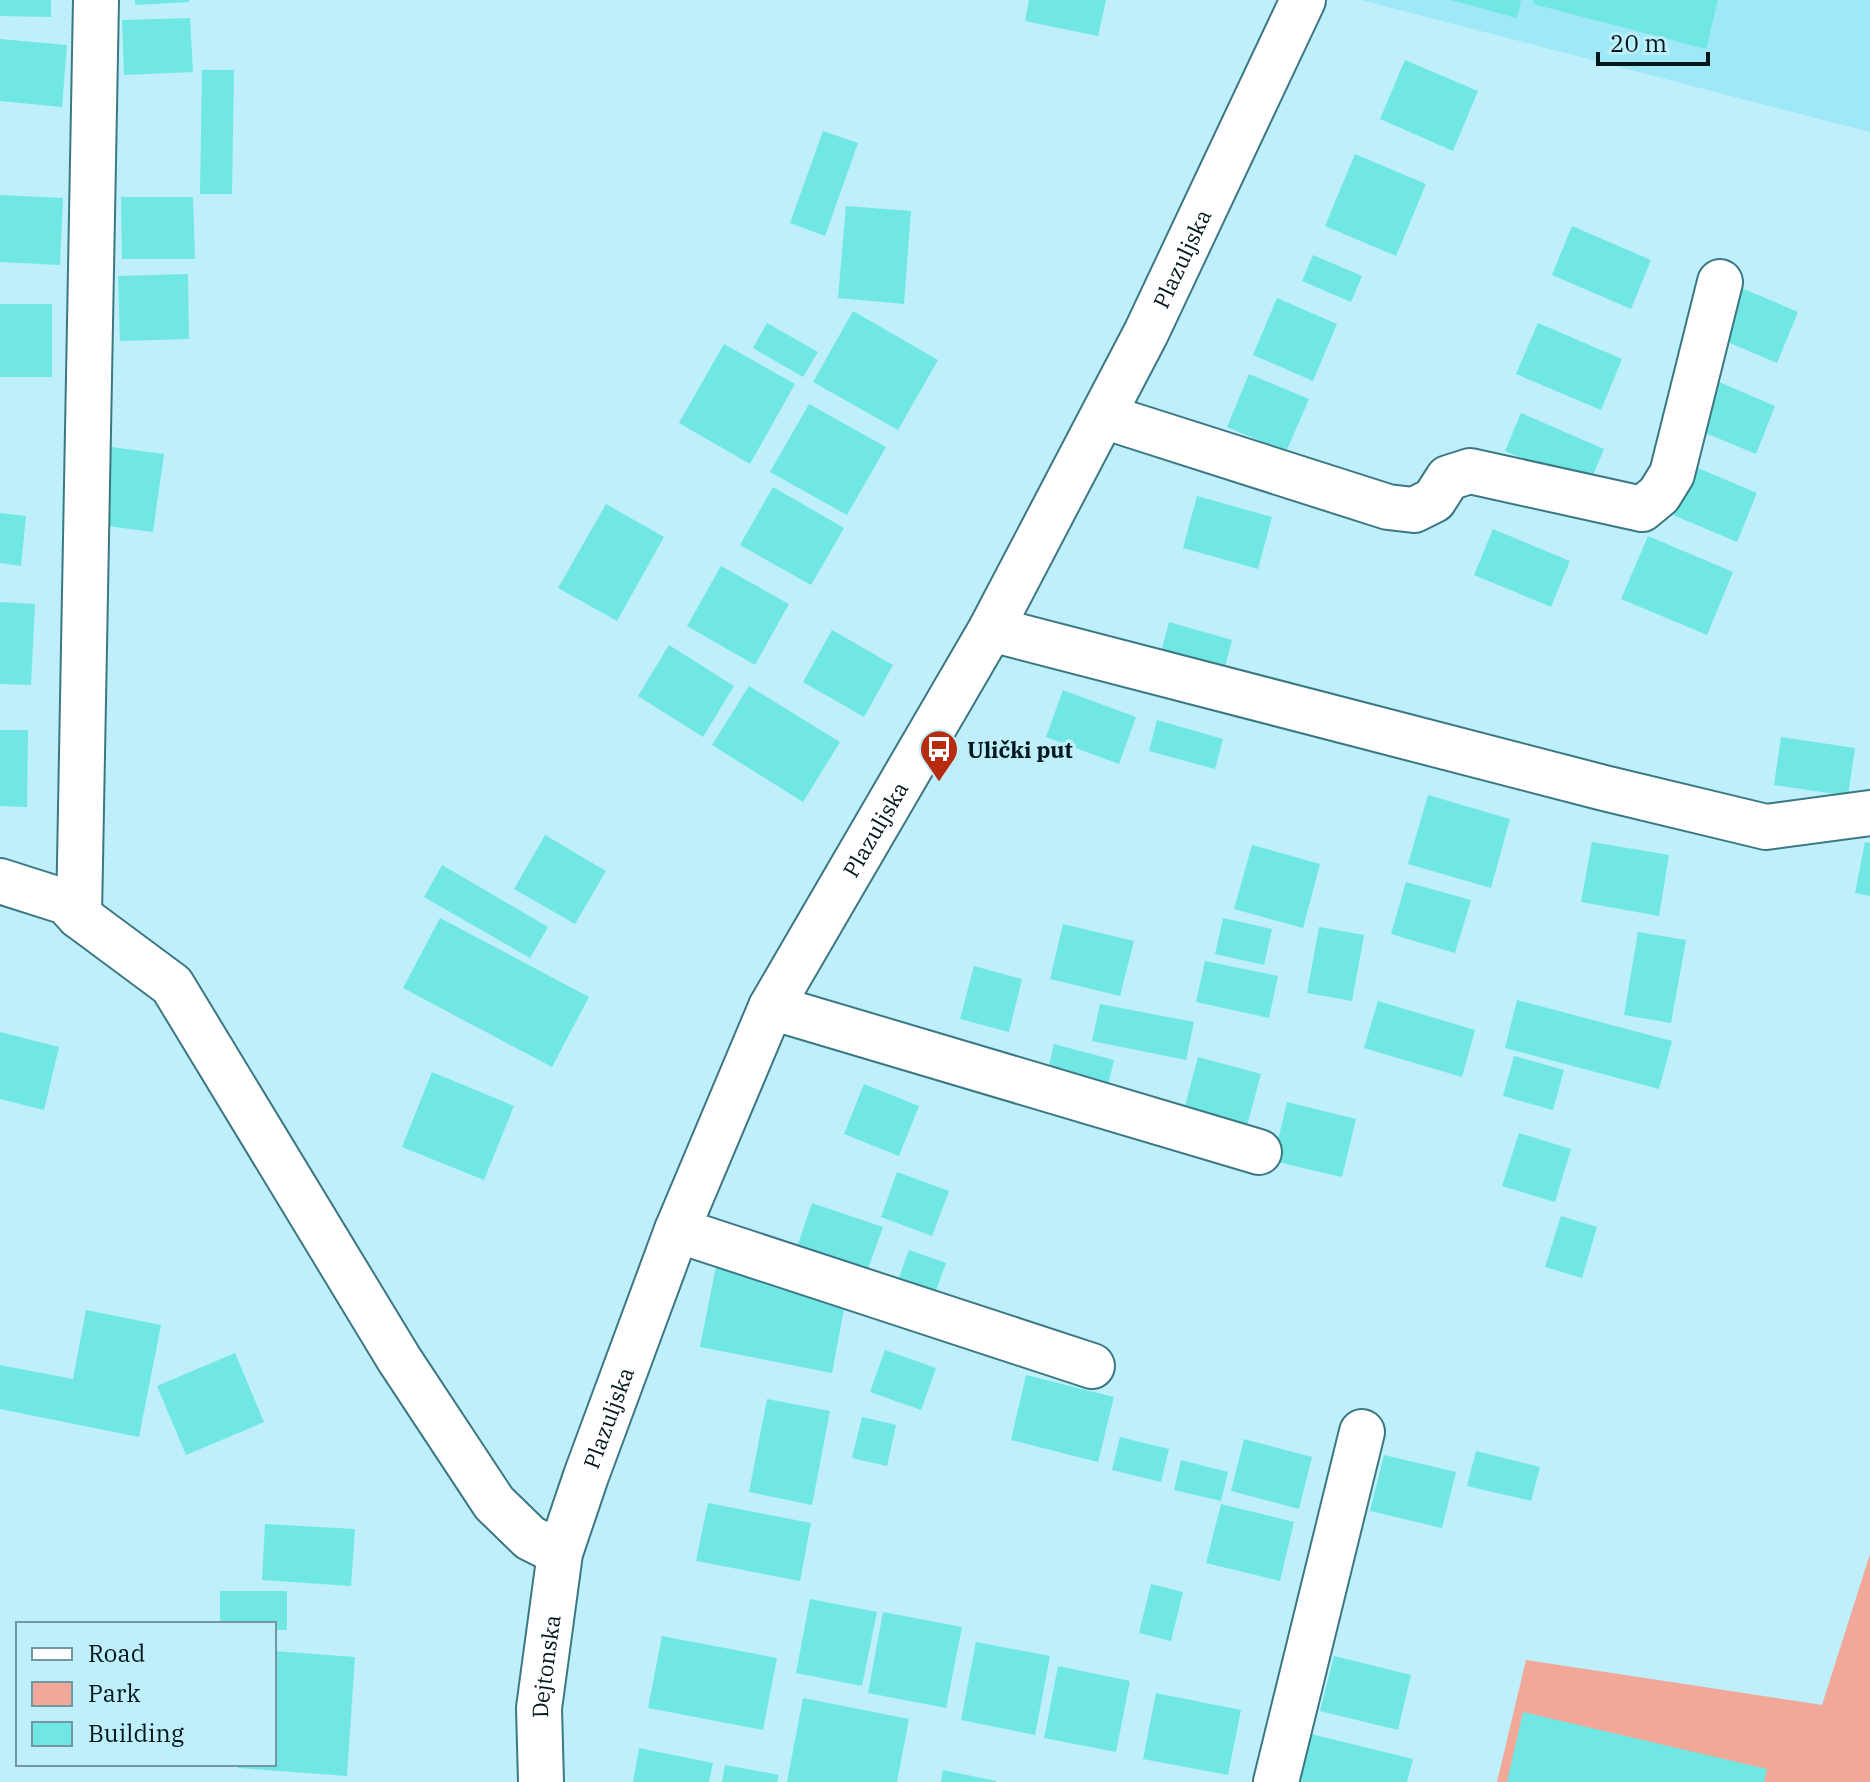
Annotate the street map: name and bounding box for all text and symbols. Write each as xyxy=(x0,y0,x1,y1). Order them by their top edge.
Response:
scale bar xyxy=(1598,16,1708,66)
text: 20 m xyxy=(1610,27,1667,59)
street label: Plazuljska xyxy=(1145,204,1217,313)
bus stop icon: Ulički put xyxy=(918,728,960,783)
place label: Ulički put xyxy=(967,735,1073,764)
street label: Plazuljska xyxy=(835,776,914,882)
street label: Plazuljska xyxy=(576,1363,640,1472)
street label: Dejtonska xyxy=(524,1613,566,1718)
legend xyxy=(16,1622,276,1766)
text: Road xyxy=(88,1637,145,1669)
text: Park xyxy=(88,1677,140,1709)
text: Building xyxy=(88,1717,184,1749)

